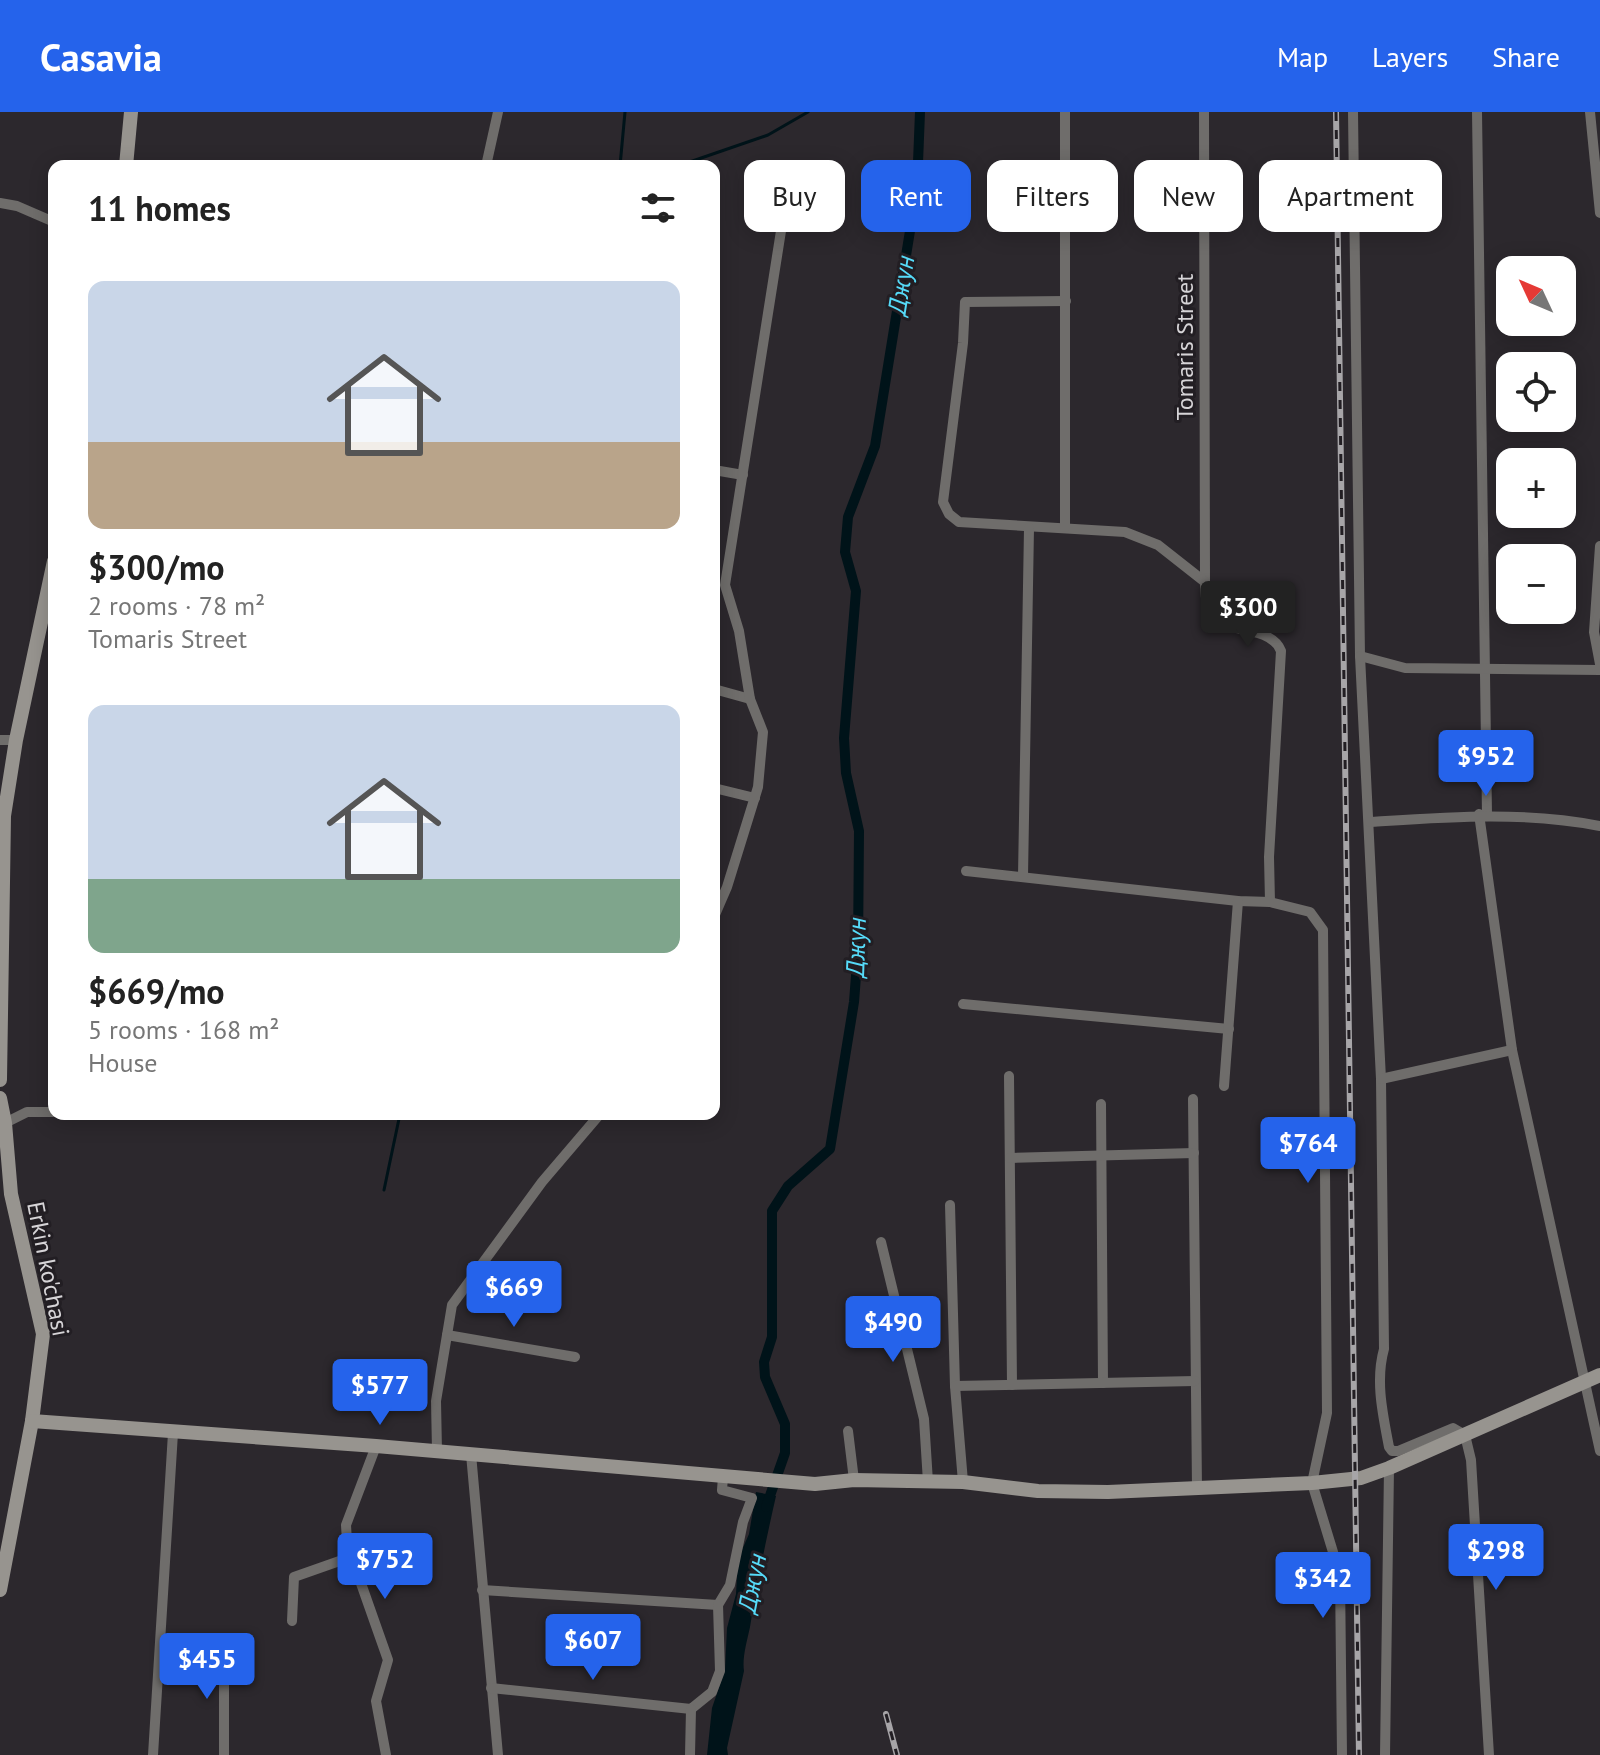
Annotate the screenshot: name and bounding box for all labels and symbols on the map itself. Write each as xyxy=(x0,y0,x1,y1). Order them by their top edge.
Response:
water label: Джун xyxy=(879,252,922,319)
north arrow xyxy=(1496,256,1576,336)
street label: Tomaris Street xyxy=(1169,274,1200,420)
pin: $300 xyxy=(1201,581,1295,649)
pin: $952 xyxy=(1439,730,1533,798)
water label: Джун xyxy=(838,916,873,979)
pin: $764 xyxy=(1261,1117,1355,1185)
street label: Erkin ko'chasi xyxy=(20,1199,77,1339)
pin: $669 xyxy=(467,1261,561,1329)
pin: $490 xyxy=(846,1296,940,1364)
pin: $577 xyxy=(333,1359,427,1427)
pin: $298 xyxy=(1449,1524,1543,1592)
pin: $752 xyxy=(338,1533,432,1601)
water label: Джун xyxy=(729,1550,774,1617)
pin: $342 xyxy=(1276,1552,1370,1620)
pin: $607 xyxy=(546,1614,640,1682)
pin: $455 xyxy=(160,1633,254,1701)

